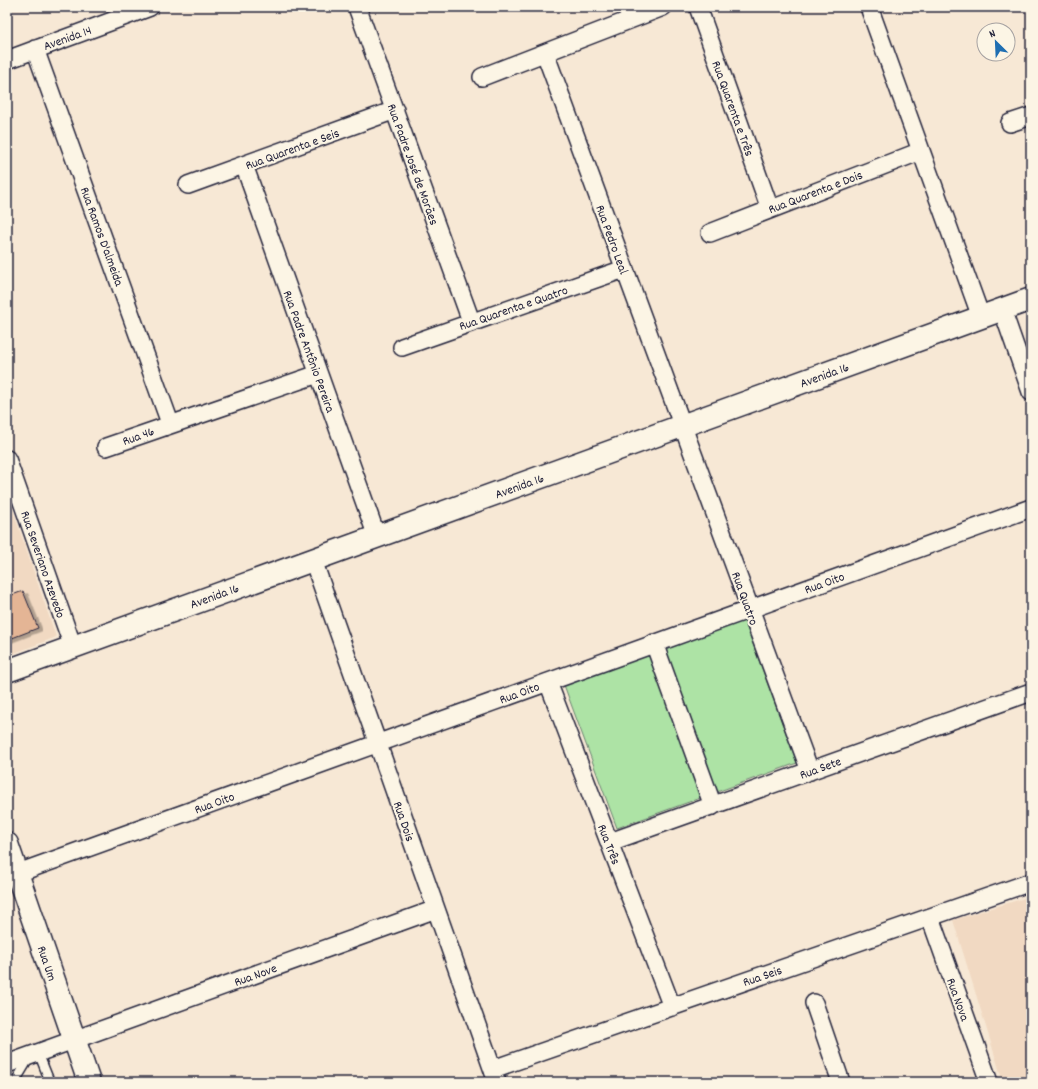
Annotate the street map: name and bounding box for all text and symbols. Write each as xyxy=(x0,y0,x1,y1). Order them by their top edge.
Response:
street label: Avenida 14 xyxy=(41,22,95,57)
north arrow xyxy=(976,22,1016,62)
text: N xyxy=(987,26,999,43)
street label: Rua Quarenta e Três xyxy=(706,58,758,159)
street label: Rua Padre José de Morães xyxy=(381,102,442,228)
street label: Rua Quarenta e Seis xyxy=(243,125,342,176)
street label: Rua Quarenta e Dois xyxy=(766,167,866,220)
street label: Rua Ramos D'almeida xyxy=(74,185,128,290)
street label: Rua Pedro Leal xyxy=(589,203,632,277)
street label: Rua Quarenta e Quatro xyxy=(457,282,571,337)
street label: Rua Padre Antônio Pereira xyxy=(277,288,339,417)
street label: Avenida 16 xyxy=(798,359,852,394)
street label: Rua 46 xyxy=(120,423,158,452)
street label: Avenida 16 xyxy=(493,470,547,505)
street label: Rua Severiano Azevedo xyxy=(14,509,69,621)
street label: Rua Oito xyxy=(802,568,848,600)
street label: Rua Quatro xyxy=(725,569,762,628)
street label: Avenida 16 xyxy=(188,580,242,615)
street label: Rua Oito xyxy=(497,678,543,710)
street label: Rua Sete xyxy=(797,753,845,786)
street label: Rua Oito xyxy=(192,788,238,820)
street label: Rua Dois xyxy=(387,799,418,844)
street label: Rua Três xyxy=(591,822,624,868)
street label: Rua Um xyxy=(31,944,61,984)
street label: Rua Nove xyxy=(232,960,280,993)
street label: Rua Seis xyxy=(741,962,785,993)
street label: Rua Nova xyxy=(940,976,974,1025)

